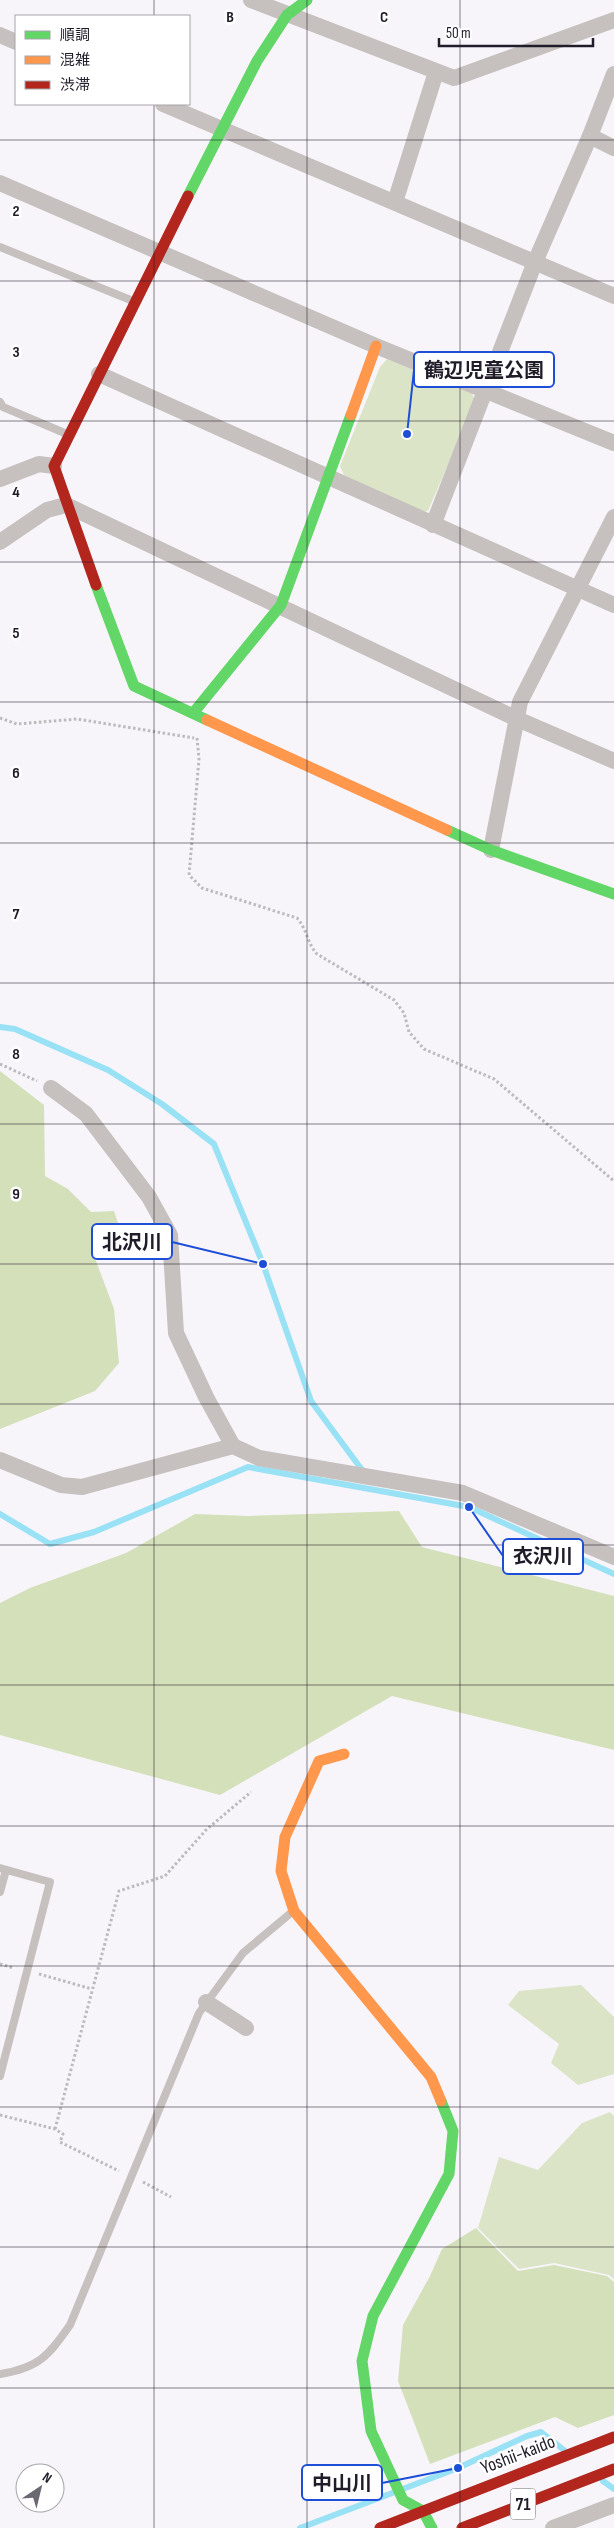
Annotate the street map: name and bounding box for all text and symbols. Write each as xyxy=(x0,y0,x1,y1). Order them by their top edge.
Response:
text: B xyxy=(226,8,234,27)
text: C xyxy=(380,8,388,27)
legend xyxy=(15,15,190,105)
scale bar xyxy=(439,15,593,47)
text: 50 m xyxy=(446,24,471,43)
text: 順調 xyxy=(60,26,90,45)
text: 混雑 xyxy=(60,51,90,70)
text: 渋滞 xyxy=(60,76,90,95)
text: 2 xyxy=(12,202,20,221)
text: 3 xyxy=(12,343,20,362)
callout: 鶴辺児童公園 xyxy=(414,352,554,387)
text: 鶴辺児童公園 xyxy=(424,359,544,383)
text: 4 xyxy=(12,483,20,502)
text: 5 xyxy=(12,624,20,643)
text: 6 xyxy=(12,764,20,783)
text: 7 xyxy=(13,905,20,924)
text: 8 xyxy=(12,1045,20,1064)
text: 9 xyxy=(12,1185,20,1204)
callout: 北沢川 xyxy=(92,1224,172,1259)
text: 北沢川 xyxy=(102,1231,162,1255)
callout: 衣沢川 xyxy=(503,1539,583,1574)
text: 衣沢川 xyxy=(513,1545,573,1569)
street label: Yoshii-kaido xyxy=(478,2430,558,2480)
north arrow xyxy=(15,2463,65,2513)
callout: 中山川 xyxy=(302,2465,382,2500)
text: N xyxy=(39,2469,55,2487)
text: 中山川 xyxy=(312,2472,372,2496)
road number: 71 xyxy=(510,2488,536,2520)

